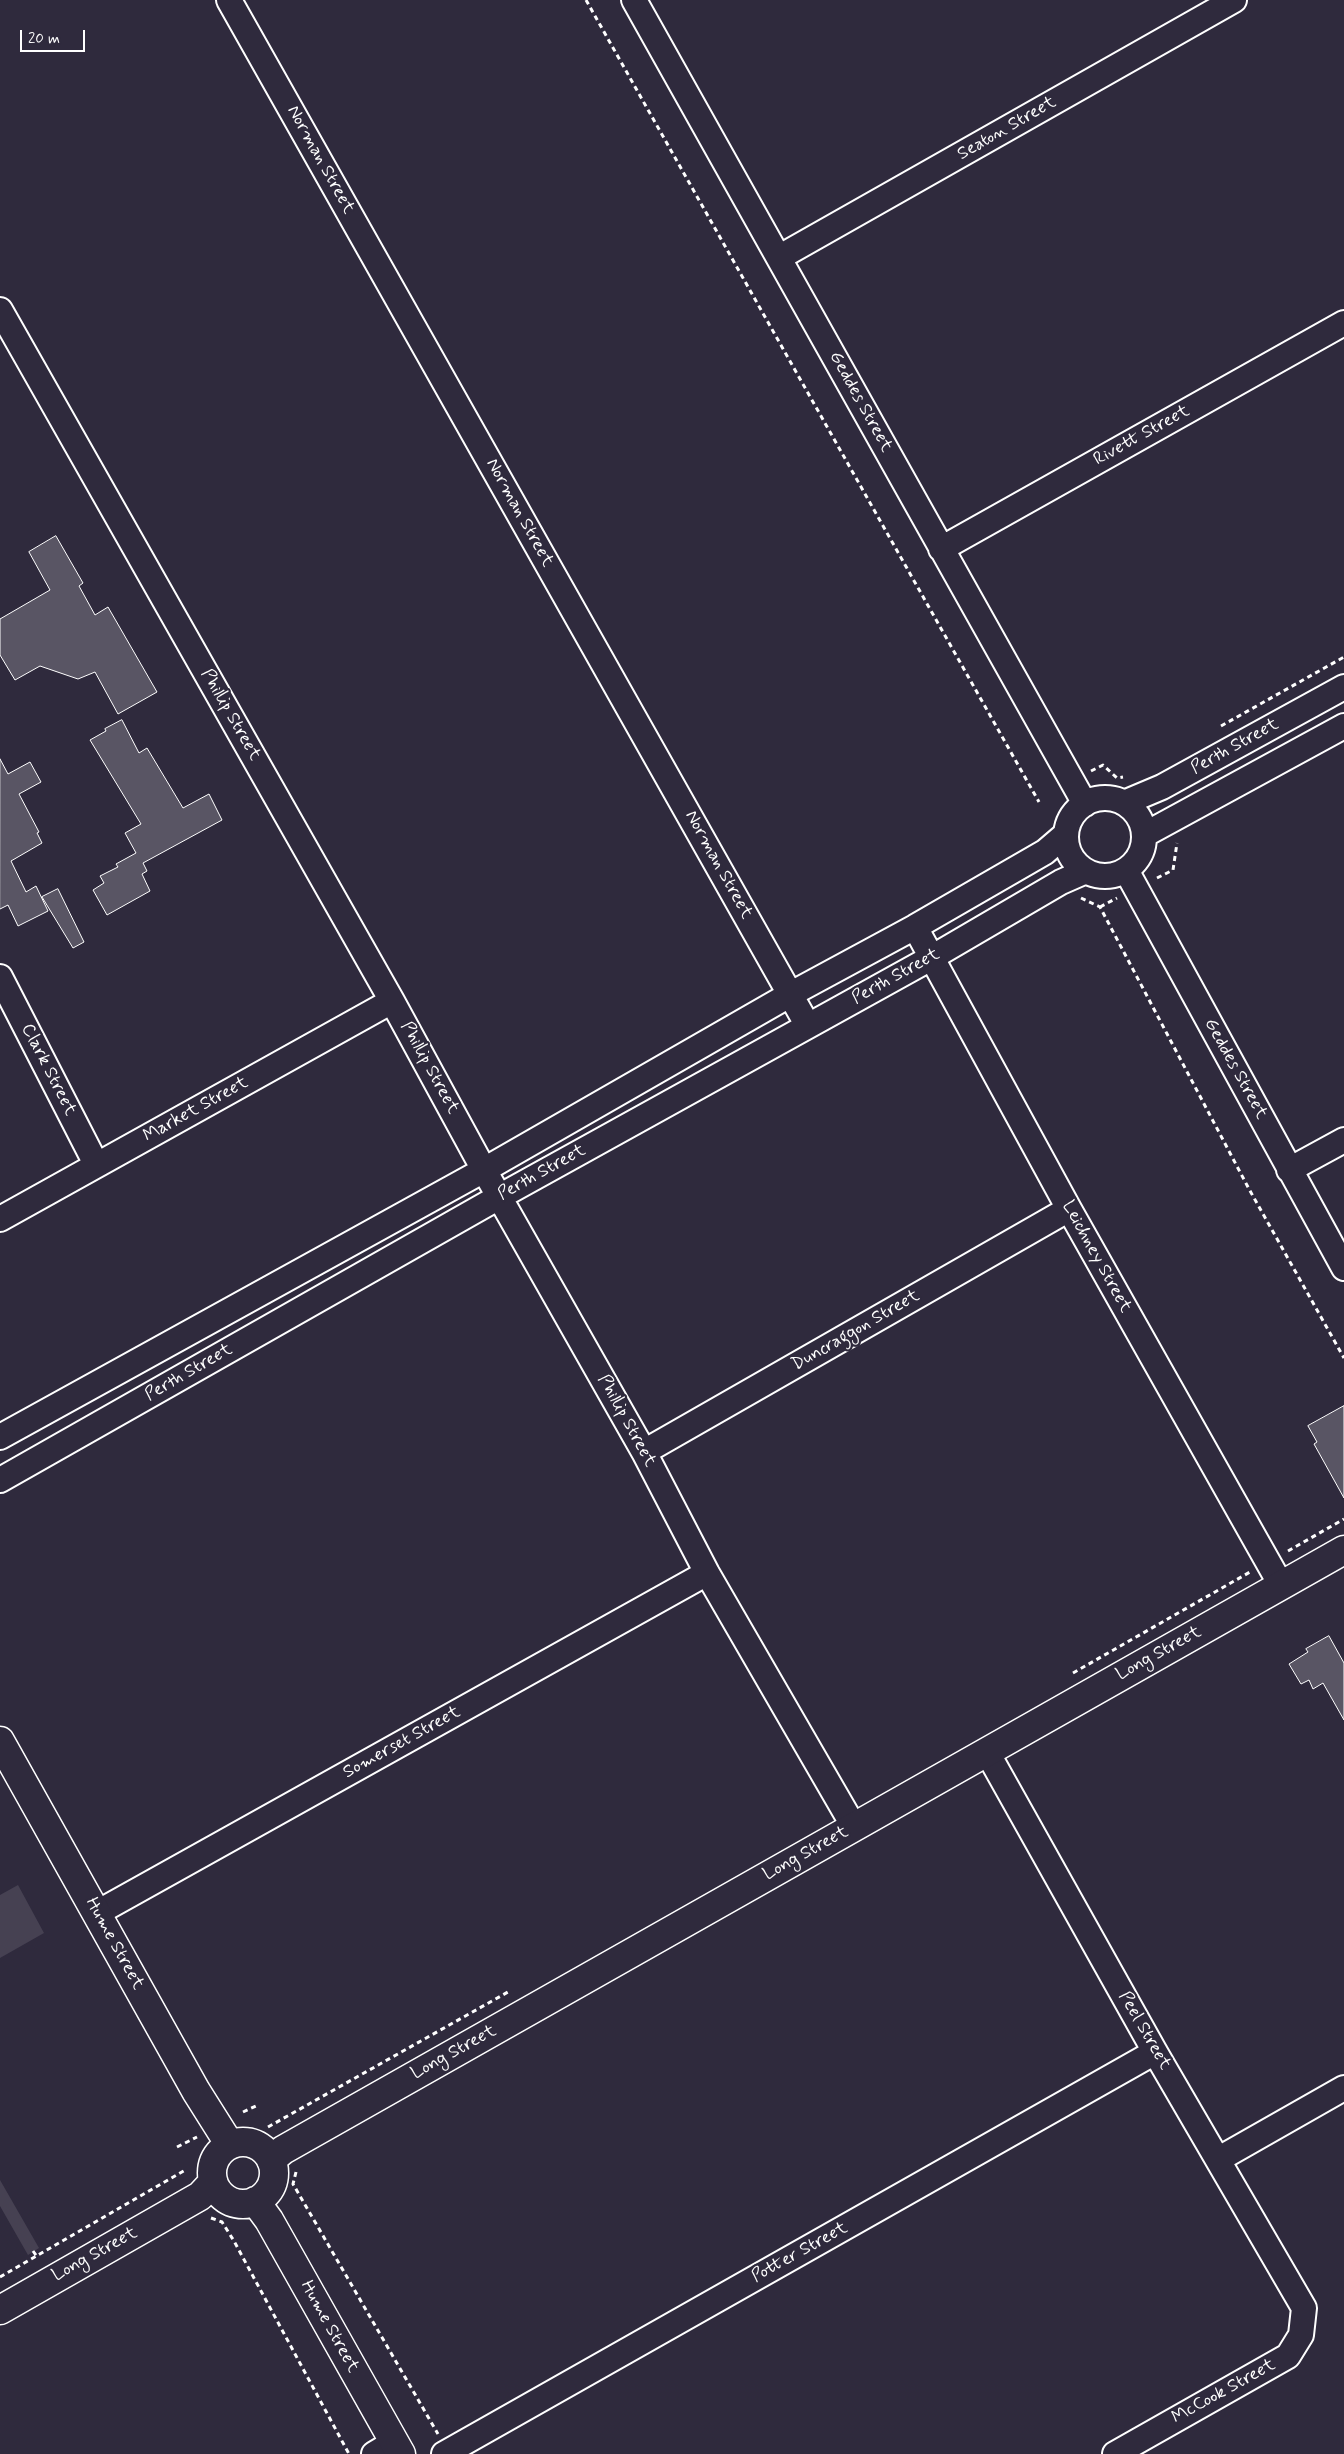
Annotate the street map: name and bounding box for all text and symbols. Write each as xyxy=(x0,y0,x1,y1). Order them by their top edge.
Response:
scale bar xyxy=(22,20,88,52)
text: 20 m xyxy=(28,29,60,49)
street label: Seaton Street xyxy=(954,92,1060,166)
street label: Norman Street xyxy=(281,102,359,218)
street label: Geddes Street xyxy=(824,348,896,456)
street label: Rivett Street xyxy=(1090,401,1194,471)
street label: Norman Street xyxy=(480,455,558,571)
street label: Phillip Street xyxy=(195,665,265,765)
street label: Perth Street xyxy=(1187,714,1283,780)
street label: Norman Street xyxy=(679,807,757,923)
street label: Perth Street xyxy=(848,944,944,1010)
street label: Geddes Street xyxy=(1199,1015,1271,1123)
street label: Phillip Street xyxy=(395,1018,463,1118)
street label: Clark Street xyxy=(16,1020,80,1120)
street label: Market Street xyxy=(140,1072,252,1148)
street label: Perth Street xyxy=(494,1140,590,1206)
street label: Leichney Street xyxy=(1056,1197,1136,1317)
street label: Duncraggon Street xyxy=(788,1286,924,1376)
street label: Perth Street xyxy=(142,1339,236,1407)
street label: Phillip Street xyxy=(592,1371,660,1471)
street label: Long Street xyxy=(1113,1622,1205,1686)
street label: Somerset Street xyxy=(340,1702,464,1784)
street label: Long Street xyxy=(760,1822,852,1886)
street label: Hume Street xyxy=(80,1894,148,1994)
street label: Peel Street xyxy=(1113,1988,1175,2074)
street label: Long Street xyxy=(408,2021,500,2085)
street label: Potter Street xyxy=(748,2218,852,2288)
street label: Long Street xyxy=(49,2223,141,2287)
street label: Hume Street xyxy=(295,2277,363,2377)
street label: McCook Street xyxy=(1168,2355,1280,2429)

